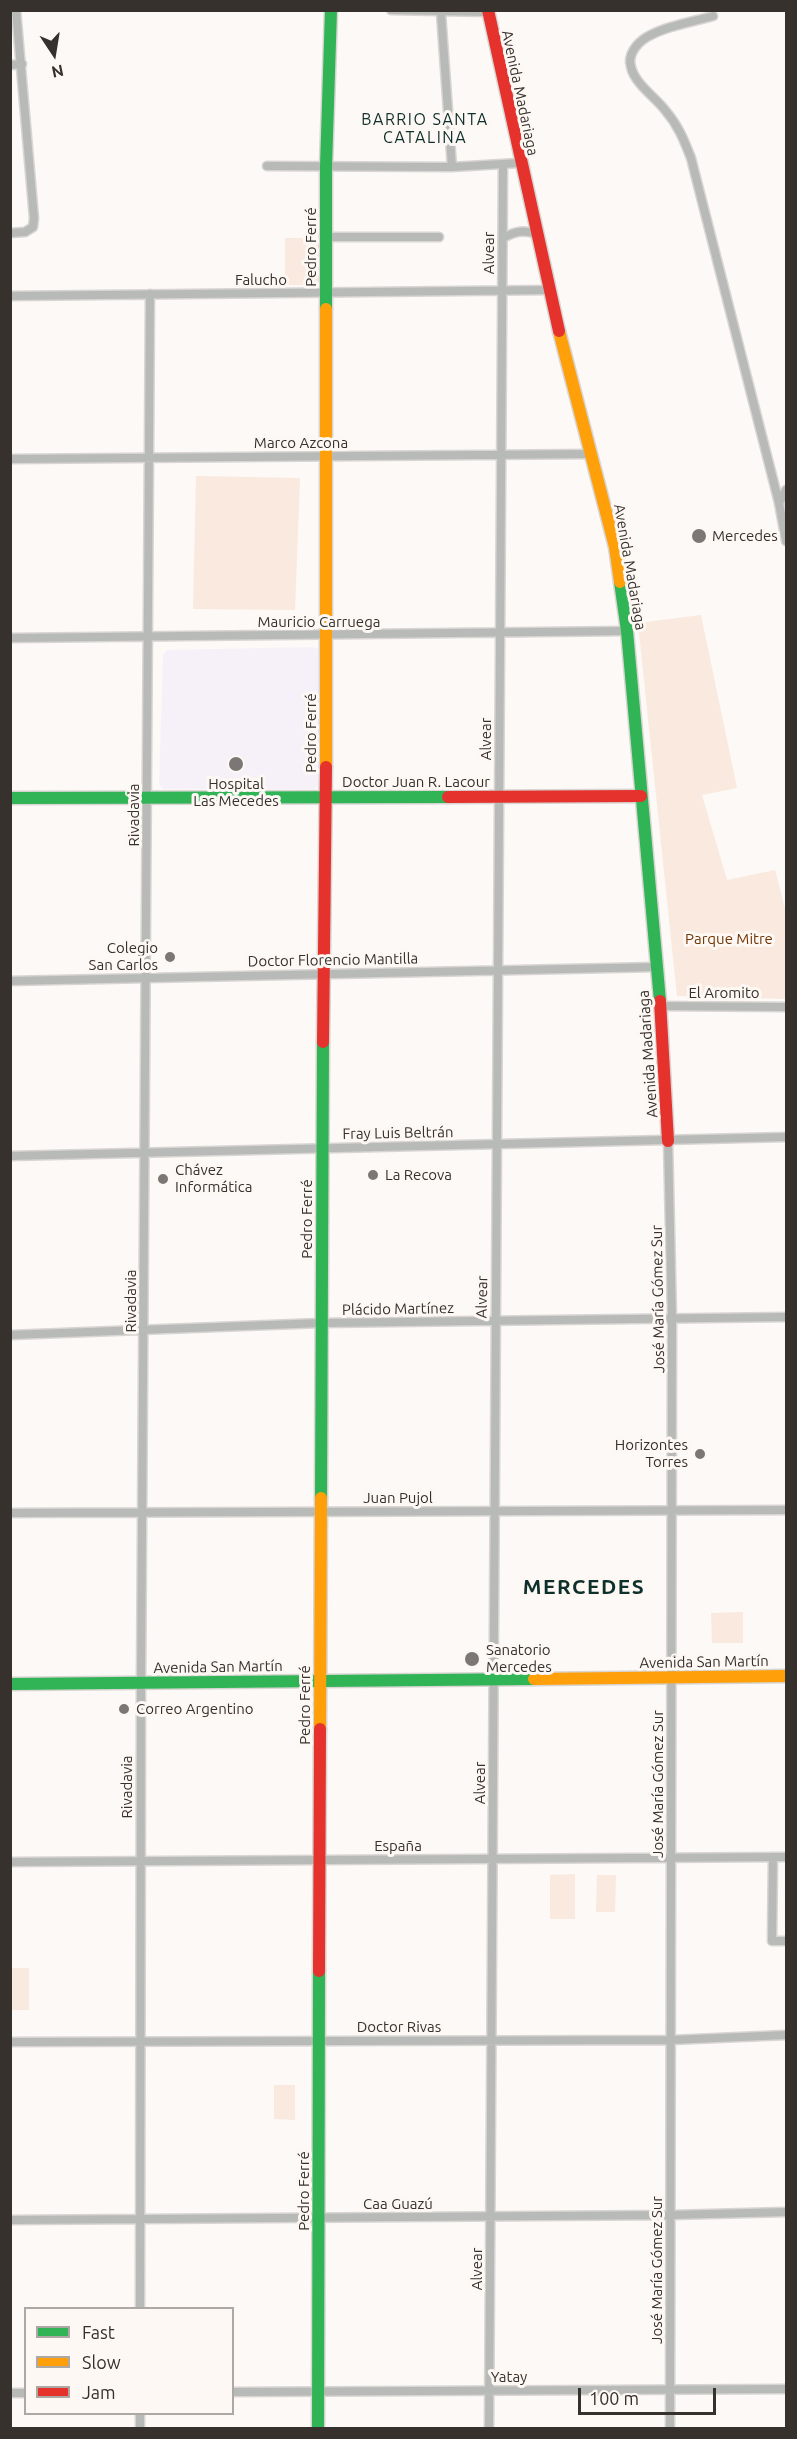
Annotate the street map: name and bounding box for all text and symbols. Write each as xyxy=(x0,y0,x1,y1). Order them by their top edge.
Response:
north arrow xyxy=(24,24,84,84)
street label: Avenida Madariaga xyxy=(498,29,542,157)
text: N xyxy=(50,62,65,82)
district label: BARRIO SANTA CATALINA xyxy=(361,110,489,148)
street label: Pedro Ferré xyxy=(302,207,320,287)
street label: Alvear xyxy=(480,232,498,274)
street label: Falucho xyxy=(235,271,287,289)
street label: Marco Azcona xyxy=(254,434,348,452)
street label: Avenida Madariaga xyxy=(610,502,650,632)
marker: Mercedes xyxy=(690,527,708,545)
place label: Mercedes xyxy=(712,527,778,545)
street label: Mauricio Carruega xyxy=(258,613,380,631)
street label: Pedro Ferré xyxy=(302,693,320,773)
street label: Alvear xyxy=(477,718,495,760)
marker: Hospital Las Mecedes xyxy=(227,755,245,773)
street label: Doctor Juan R. Lacour xyxy=(342,773,490,791)
place label: Hospital Las Mecedes xyxy=(193,775,279,810)
street label: Rivadavia xyxy=(125,783,143,847)
park label: Parque Mitre xyxy=(685,930,773,948)
place label: Colegio San Carlos xyxy=(89,939,158,974)
marker: Colegio San Carlos xyxy=(163,950,177,964)
street label: Doctor Florencio Mantilla xyxy=(248,950,418,970)
street label: El Aromito xyxy=(688,984,760,1002)
street label: Avenida Madariaga xyxy=(635,990,661,1118)
street label: Fray Luis Beltrán xyxy=(342,1123,454,1143)
place label: Chávez Informática xyxy=(175,1161,252,1196)
place label: La Recova xyxy=(385,1166,452,1184)
marker: La Recova xyxy=(366,1168,380,1182)
marker: Chávez Informática xyxy=(156,1172,170,1186)
street label: Pedro Ferré xyxy=(298,1179,316,1259)
street label: José María Gómez Sur xyxy=(648,1225,668,1373)
street label: Rivadavia xyxy=(122,1269,140,1333)
street label: Alvear xyxy=(473,1276,491,1318)
street label: Plácido Martínez xyxy=(342,1299,454,1319)
place label: Horizontes Torres xyxy=(615,1436,688,1471)
marker: Horizontes Torres xyxy=(693,1447,707,1461)
street label: Juan Pujol xyxy=(363,1489,433,1507)
district label: MERCEDES xyxy=(523,1574,645,1600)
place label: Sanatorio Mercedes xyxy=(486,1641,552,1676)
marker: Sanatorio Mercedes xyxy=(463,1650,481,1668)
street label: Avenida San Martín xyxy=(639,1652,769,1672)
street label: Avenida San Martín xyxy=(153,1657,283,1677)
street label: Pedro Ferré xyxy=(296,1665,314,1745)
place label: Correo Argentino xyxy=(136,1700,254,1718)
marker: Correo Argentino xyxy=(117,1702,131,1716)
street label: José María Gómez Sur xyxy=(649,1710,667,1858)
street label: Rivadavia xyxy=(118,1755,136,1819)
street label: Alvear xyxy=(471,1762,489,1804)
street label: España xyxy=(374,1837,422,1855)
street label: Doctor Rivas xyxy=(357,2018,441,2036)
street label: Pedro Ferré xyxy=(295,2151,313,2231)
street label: Caa Guazú xyxy=(363,2195,433,2213)
street label: José María Gómez Sur xyxy=(648,2196,666,2344)
street label: Alvear xyxy=(468,2248,486,2290)
legend xyxy=(24,2307,234,2415)
text: Fast xyxy=(82,2322,115,2342)
text: Slow xyxy=(82,2352,121,2372)
street label: Yatay xyxy=(491,2368,527,2386)
scale bar xyxy=(581,2376,719,2414)
text: Jam xyxy=(82,2382,116,2402)
text: 100 m xyxy=(589,2388,639,2408)

